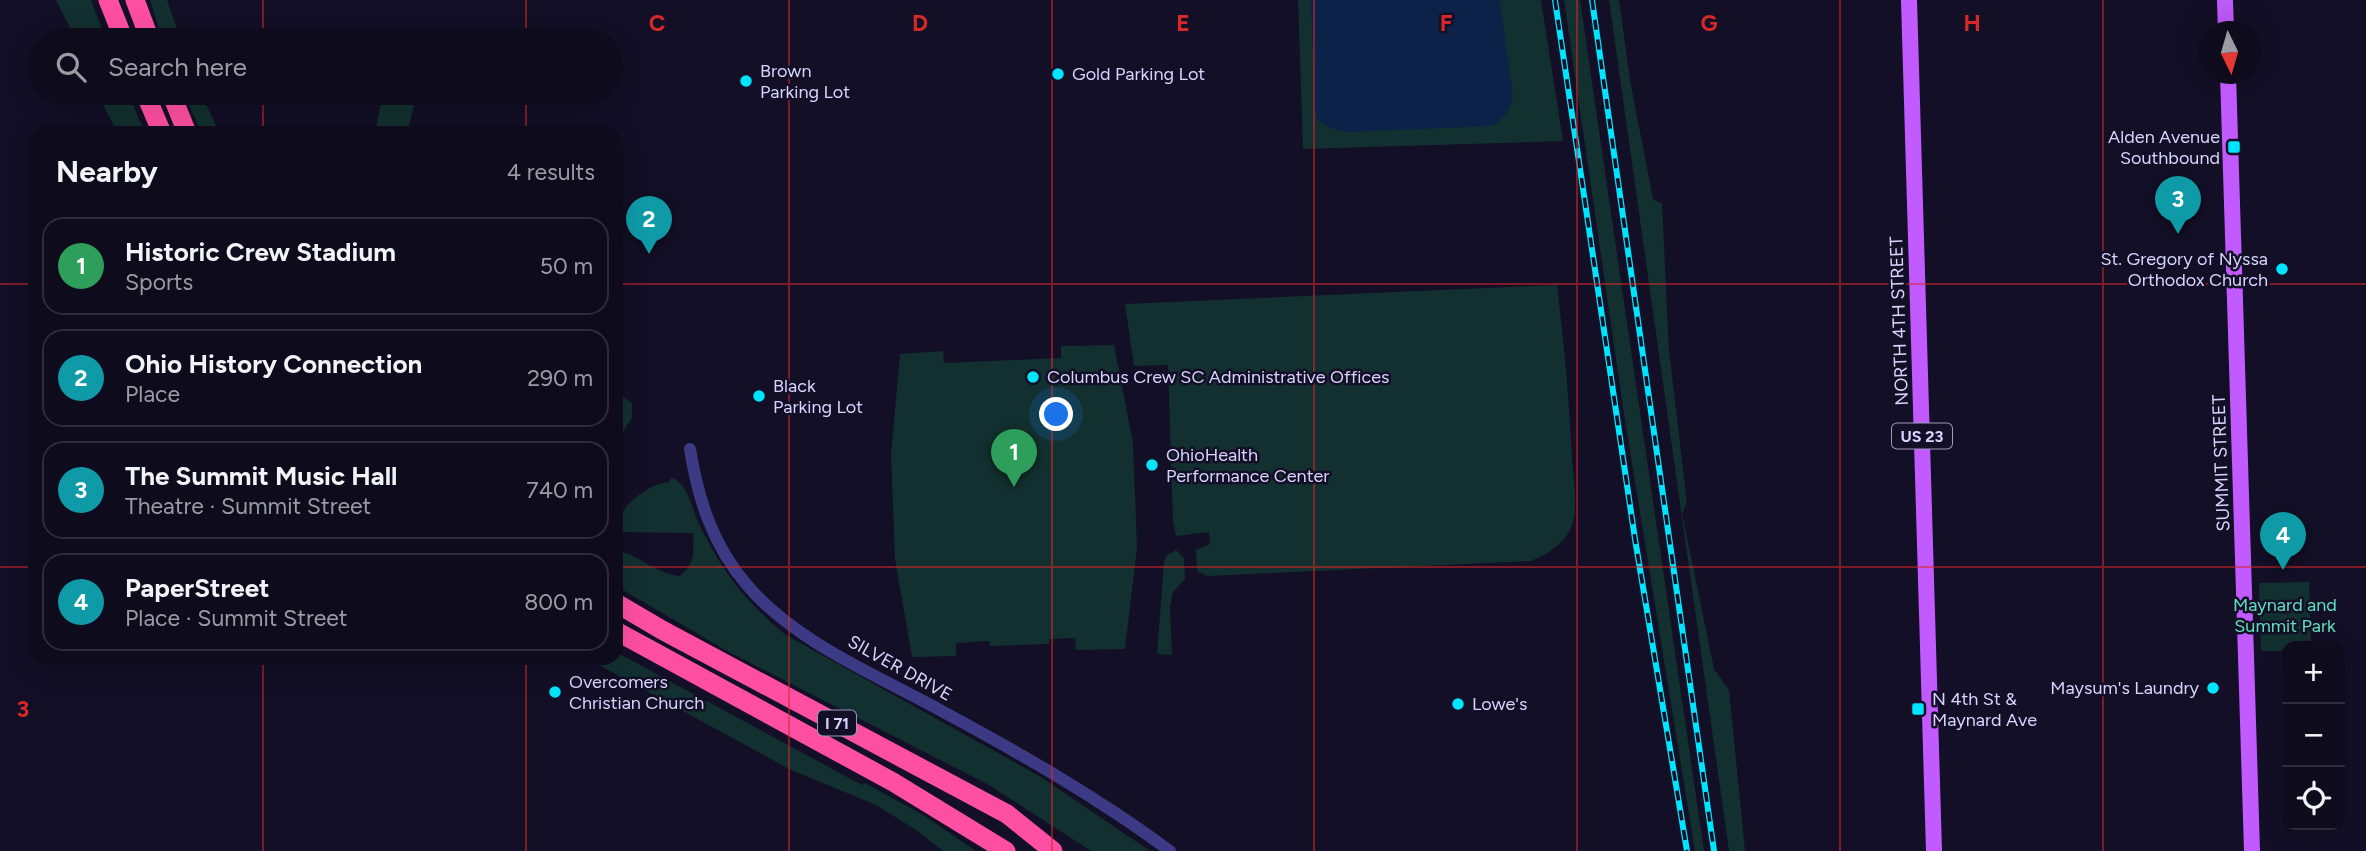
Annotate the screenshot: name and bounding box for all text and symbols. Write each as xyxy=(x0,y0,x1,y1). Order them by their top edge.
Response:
text: C xyxy=(649,9,666,37)
text: D xyxy=(912,9,928,37)
text: E xyxy=(1176,9,1190,37)
text: F xyxy=(1440,9,1453,37)
text: G xyxy=(1700,9,1718,37)
text: H xyxy=(1963,9,1981,37)
north arrow xyxy=(2198,21,2261,84)
search box xyxy=(28,28,623,105)
icon: search xyxy=(52,48,90,86)
text: Search here xyxy=(108,51,247,83)
place label: Brown Parking Lot xyxy=(760,60,850,103)
place label: Gold Parking Lot xyxy=(1072,63,1205,85)
marker: Gold Parking Lot xyxy=(1050,66,1066,82)
marker: Brown Parking Lot xyxy=(738,73,754,89)
place label: Alden Avenue Southbound xyxy=(2108,126,2220,169)
marker: Alden Avenue Southbound xyxy=(2226,139,2242,155)
text: Nearby xyxy=(56,153,158,190)
text: 4 results xyxy=(507,158,595,186)
pin: 3 xyxy=(2155,176,2201,234)
pin: 2 xyxy=(626,196,672,254)
text: Historic Crew Stadium xyxy=(125,236,396,268)
street label: NORTH 4TH STREET xyxy=(1885,236,1913,406)
place label: St. Gregory of Nyssa Orthodox Church xyxy=(2100,248,2268,291)
text: 1 xyxy=(76,252,86,280)
text: 50 m xyxy=(540,252,593,280)
marker: St. Gregory of Nyssa Orthodox Church xyxy=(2274,261,2290,277)
text: Sports xyxy=(125,268,193,296)
text: Ohio History Connection xyxy=(125,348,422,380)
text: 2 xyxy=(74,364,88,392)
text: 290 m xyxy=(527,364,593,392)
place label: Columbus Crew SC Administrative Offices xyxy=(1047,366,1389,388)
marker: Columbus Crew SC Administrative Offices xyxy=(1025,369,1041,385)
place label: Black Parking Lot xyxy=(773,375,863,418)
text: Place xyxy=(125,380,180,408)
marker: Black Parking Lot xyxy=(751,388,767,404)
street label: SUMMIT STREET xyxy=(2208,394,2234,532)
your location xyxy=(1039,397,1073,431)
road number: US 23 xyxy=(1892,424,1952,448)
pin: 1 xyxy=(991,429,1037,487)
place label: OhioHealth Performance Center xyxy=(1166,444,1329,487)
marker: OhioHealth Performance Center xyxy=(1144,457,1160,473)
text: The Summit Music Hall xyxy=(125,460,397,492)
text: 3 xyxy=(75,476,87,504)
text: 740 m xyxy=(526,476,593,504)
text: Theatre · Summit Street xyxy=(125,492,371,520)
pin: 4 xyxy=(2260,512,2306,570)
text: PaperStreet xyxy=(125,572,270,604)
text: 4 xyxy=(74,588,88,616)
text: 800 m xyxy=(524,588,593,616)
park label: Maynard and Summit Park xyxy=(2233,594,2337,637)
text: Place · Summit Street xyxy=(125,604,348,632)
street label: SILVER DRIVE xyxy=(844,630,956,706)
map controls xyxy=(2282,641,2345,830)
button: + xyxy=(2282,641,2345,704)
place label: Overcomers Christian Church xyxy=(569,671,704,714)
place label: Maysum's Laundry xyxy=(2050,677,2200,699)
marker: Maysum's Laundry xyxy=(2205,680,2221,696)
marker: Overcomers Christian Church xyxy=(547,684,563,700)
place label: N 4th St & Maynard Ave xyxy=(1932,688,2037,731)
place label: Lowe's xyxy=(1472,693,1527,715)
text: 3 xyxy=(17,695,29,723)
marker: Lowe's xyxy=(1450,696,1466,712)
marker: N 4th St & Maynard Ave xyxy=(1910,701,1926,717)
button: − xyxy=(2282,704,2345,767)
road number: I 71 xyxy=(818,710,856,736)
button: locate xyxy=(2282,767,2345,830)

